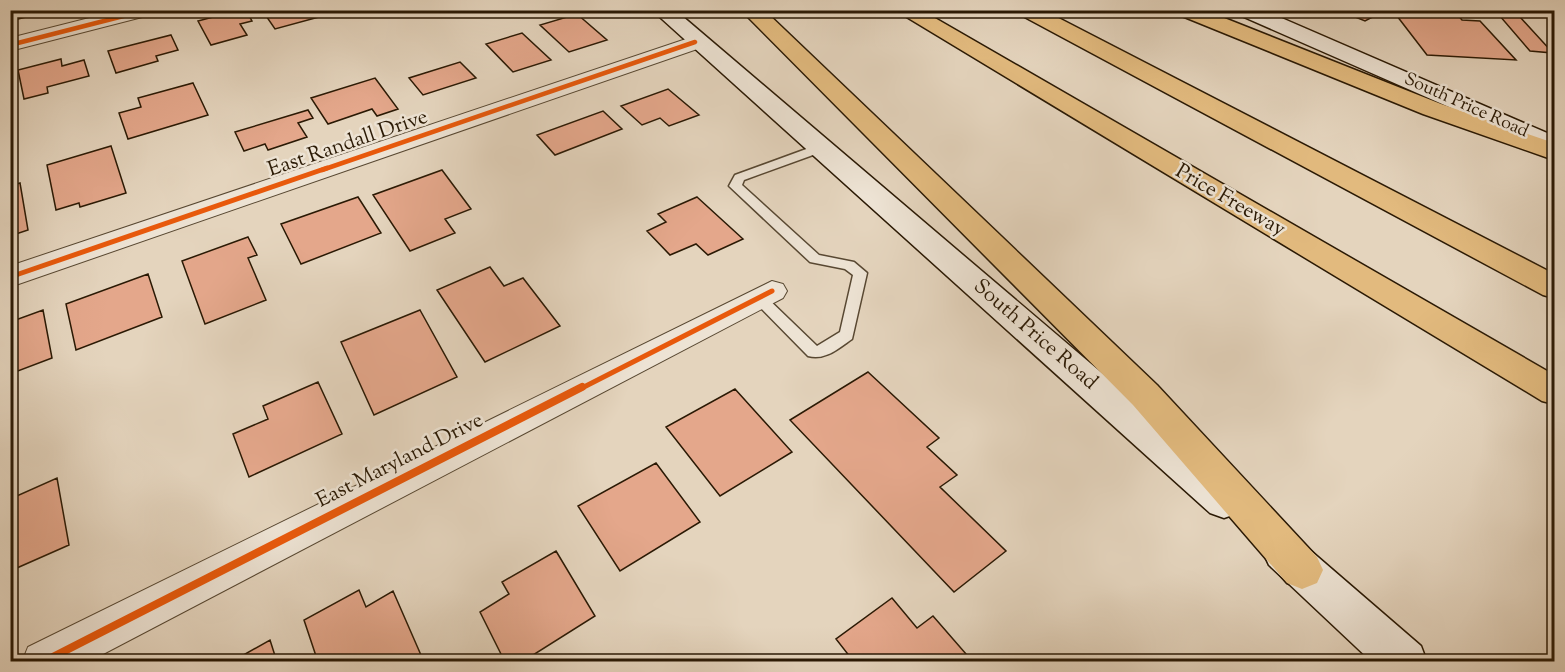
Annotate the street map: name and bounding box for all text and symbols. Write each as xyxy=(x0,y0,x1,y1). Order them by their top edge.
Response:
street label: South Price Road xyxy=(1400,67,1532,145)
street label: East Randall Drive xyxy=(264,103,432,185)
street label: Price Freeway xyxy=(1169,157,1291,245)
street label: South Price Road xyxy=(966,272,1104,398)
street label: East Maryland Drive xyxy=(311,406,489,516)

